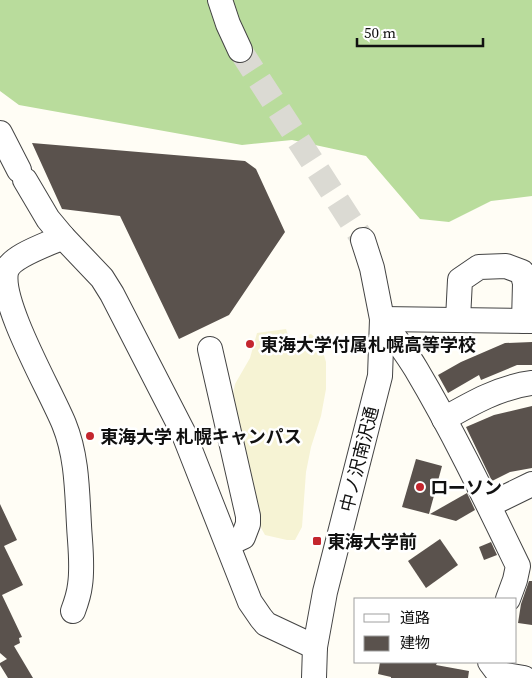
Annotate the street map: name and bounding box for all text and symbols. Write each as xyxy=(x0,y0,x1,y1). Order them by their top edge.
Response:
scale bar xyxy=(357,15,483,47)
text: 50 m xyxy=(364,22,396,43)
place label: 東海大学付属札幌高等学校 xyxy=(260,332,476,357)
marker: 東海大学付属札幌高等学校 xyxy=(244,338,256,350)
street label: 中ノ沢南沢通 xyxy=(334,404,384,514)
place label: 東海大学 札幌キャンパス xyxy=(100,424,302,449)
marker: 東海大学 札幌キャンパス xyxy=(84,430,96,442)
place label: ローソン xyxy=(430,475,502,500)
marker: ローソン xyxy=(414,481,426,493)
place label: 東海大学前 xyxy=(327,529,417,554)
marker: 東海大学前 xyxy=(311,535,323,547)
legend xyxy=(354,598,517,663)
text: 道路 xyxy=(400,607,430,628)
text: 建物 xyxy=(400,632,430,653)

